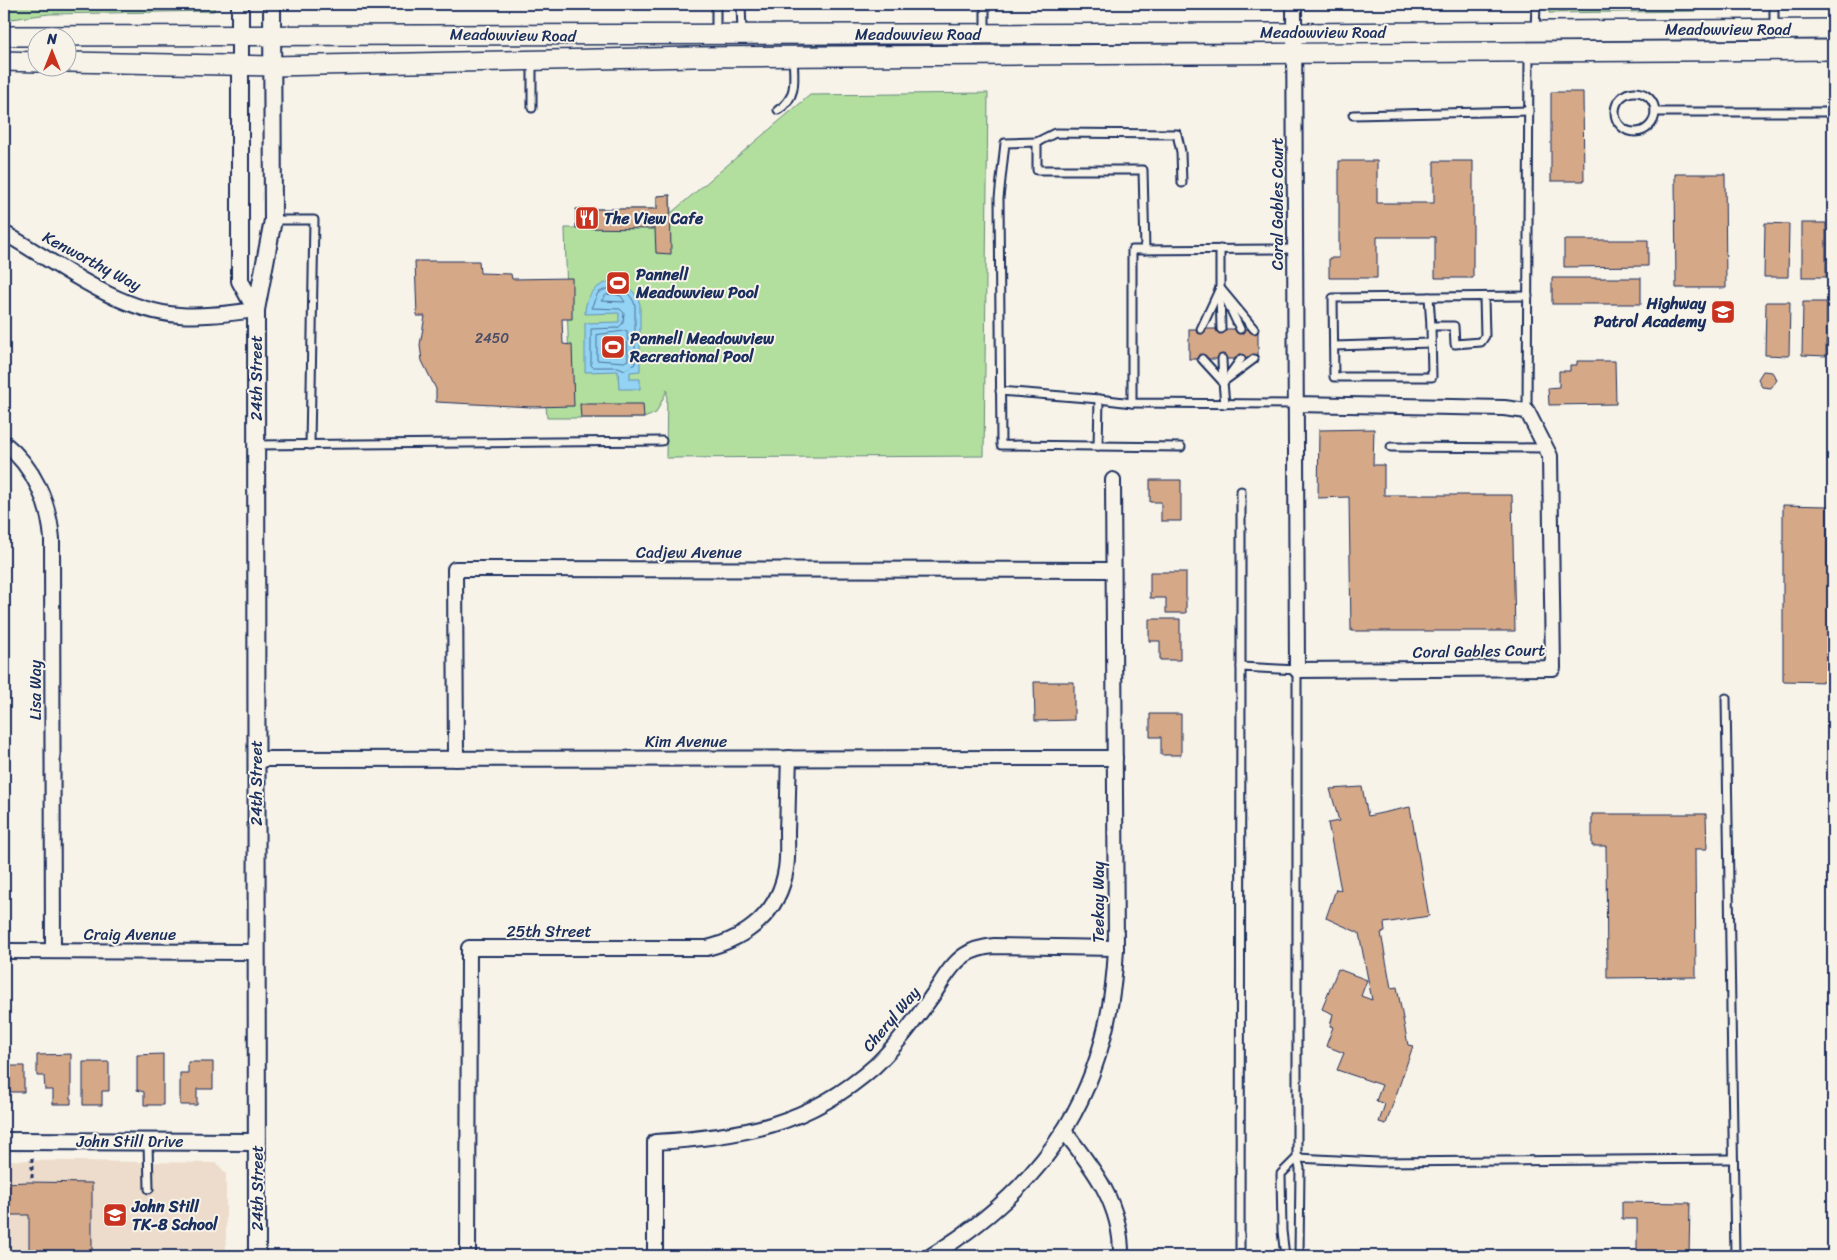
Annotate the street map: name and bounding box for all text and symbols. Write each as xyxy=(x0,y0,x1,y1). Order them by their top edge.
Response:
street label: Meadowview Road xyxy=(1665,15,1793,44)
street label: Meadowview Road xyxy=(1260,18,1388,47)
street label: Meadowview Road xyxy=(450,19,578,51)
street label: Meadowview Road xyxy=(855,20,983,49)
text: N xyxy=(46,27,57,52)
north arrow xyxy=(28,28,78,78)
street label: Coral Gables Court xyxy=(1263,138,1292,270)
place label: The View Cafe xyxy=(604,204,704,233)
restaurant icon: The View Cafe xyxy=(574,205,600,231)
street label: Kenworthy Way xyxy=(37,223,147,300)
place label: Pannell Meadowview Pool xyxy=(635,260,760,307)
sports icon: Pannell Meadowview Pool xyxy=(605,270,631,296)
place label: Highway Patrol Academy xyxy=(1594,289,1707,336)
school or university icon: Highway Patrol Academy xyxy=(1710,299,1736,325)
place label: Pannell Meadowview Recreational Pool xyxy=(629,324,775,371)
house number: 2450 xyxy=(475,326,509,351)
sports icon: Pannell Meadowview Recreational Pool xyxy=(600,334,626,360)
street label: 24th Street xyxy=(242,335,271,421)
street label: Cadjew Avenue xyxy=(636,538,742,567)
street label: Coral Gables Court xyxy=(1412,635,1546,667)
street label: Lisa Way xyxy=(21,659,50,720)
street label: Kim Avenue xyxy=(645,727,727,756)
street label: 24th Street xyxy=(242,740,271,826)
street label: Teekay Way xyxy=(1084,860,1113,943)
street label: 25th Street xyxy=(506,917,592,946)
street label: Craig Avenue xyxy=(84,920,176,949)
street label: Cheryl Way xyxy=(855,979,928,1058)
street label: John Still Drive xyxy=(75,1127,184,1156)
street label: 24th Street xyxy=(243,1145,272,1231)
place label: John Still TK-8 School xyxy=(131,1192,219,1239)
school or university icon: John Still TK-8 School xyxy=(102,1202,128,1228)

